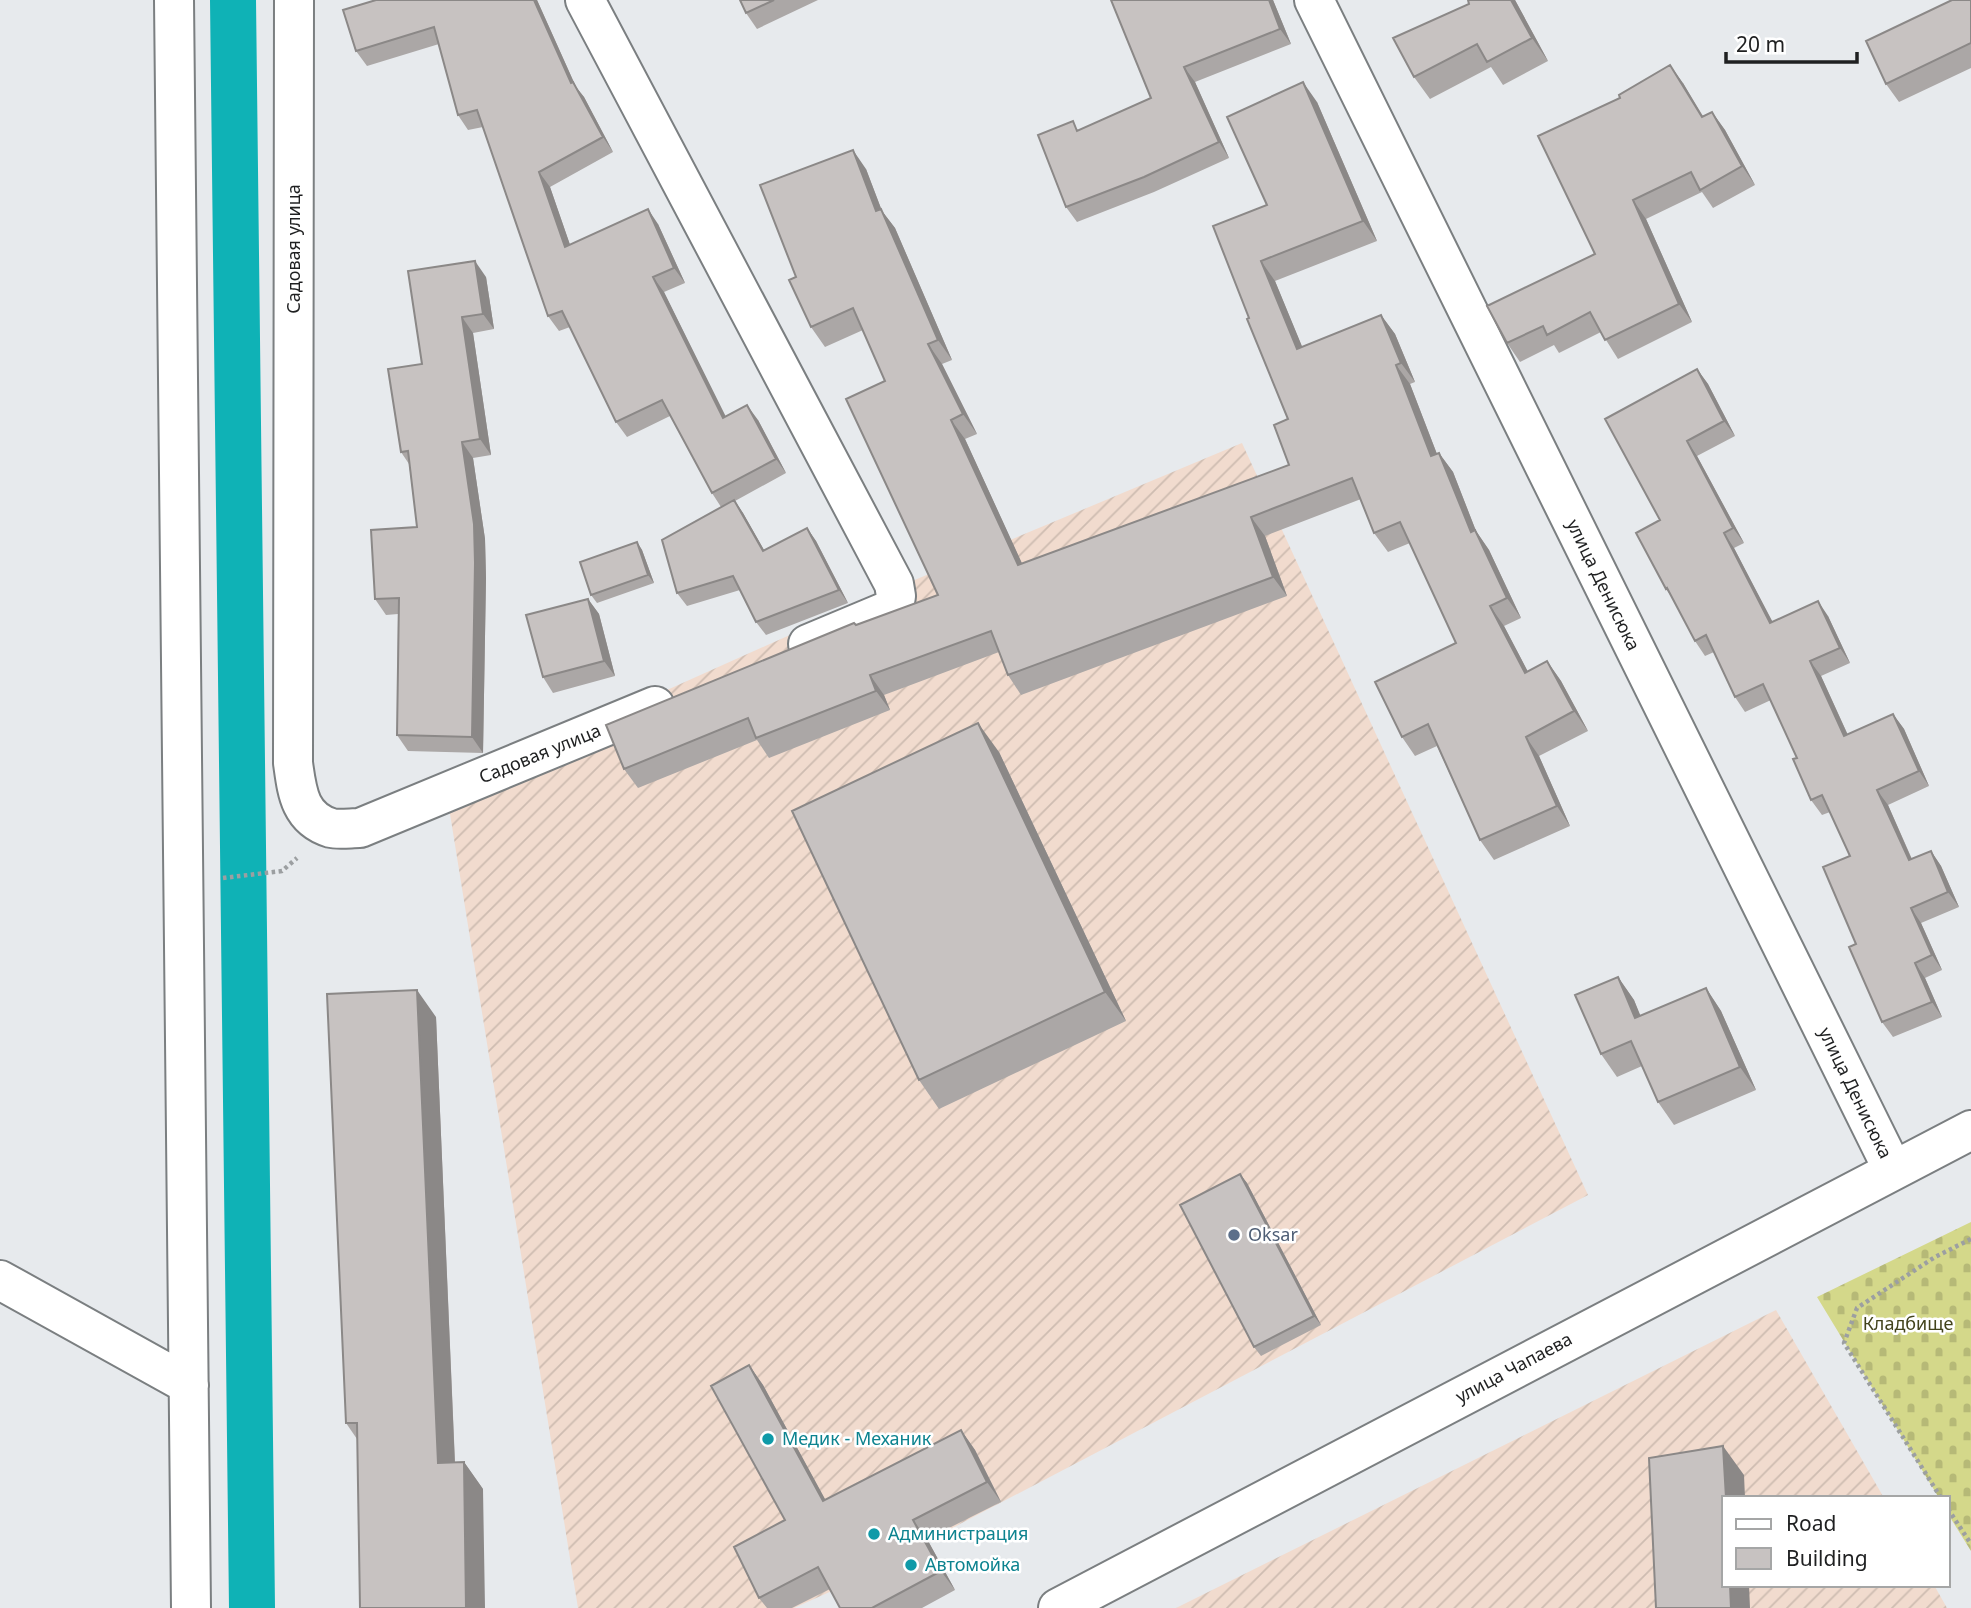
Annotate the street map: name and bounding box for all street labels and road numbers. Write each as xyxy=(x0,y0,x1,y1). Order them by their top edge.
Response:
street label: Садовая улица xyxy=(281,184,305,314)
street label: улица Денисюка xyxy=(1562,515,1646,654)
street label: Садовая улица xyxy=(475,718,604,788)
street label: улица Денисюка xyxy=(1814,1023,1898,1162)
street label: улица Чапаева xyxy=(1451,1326,1576,1408)

